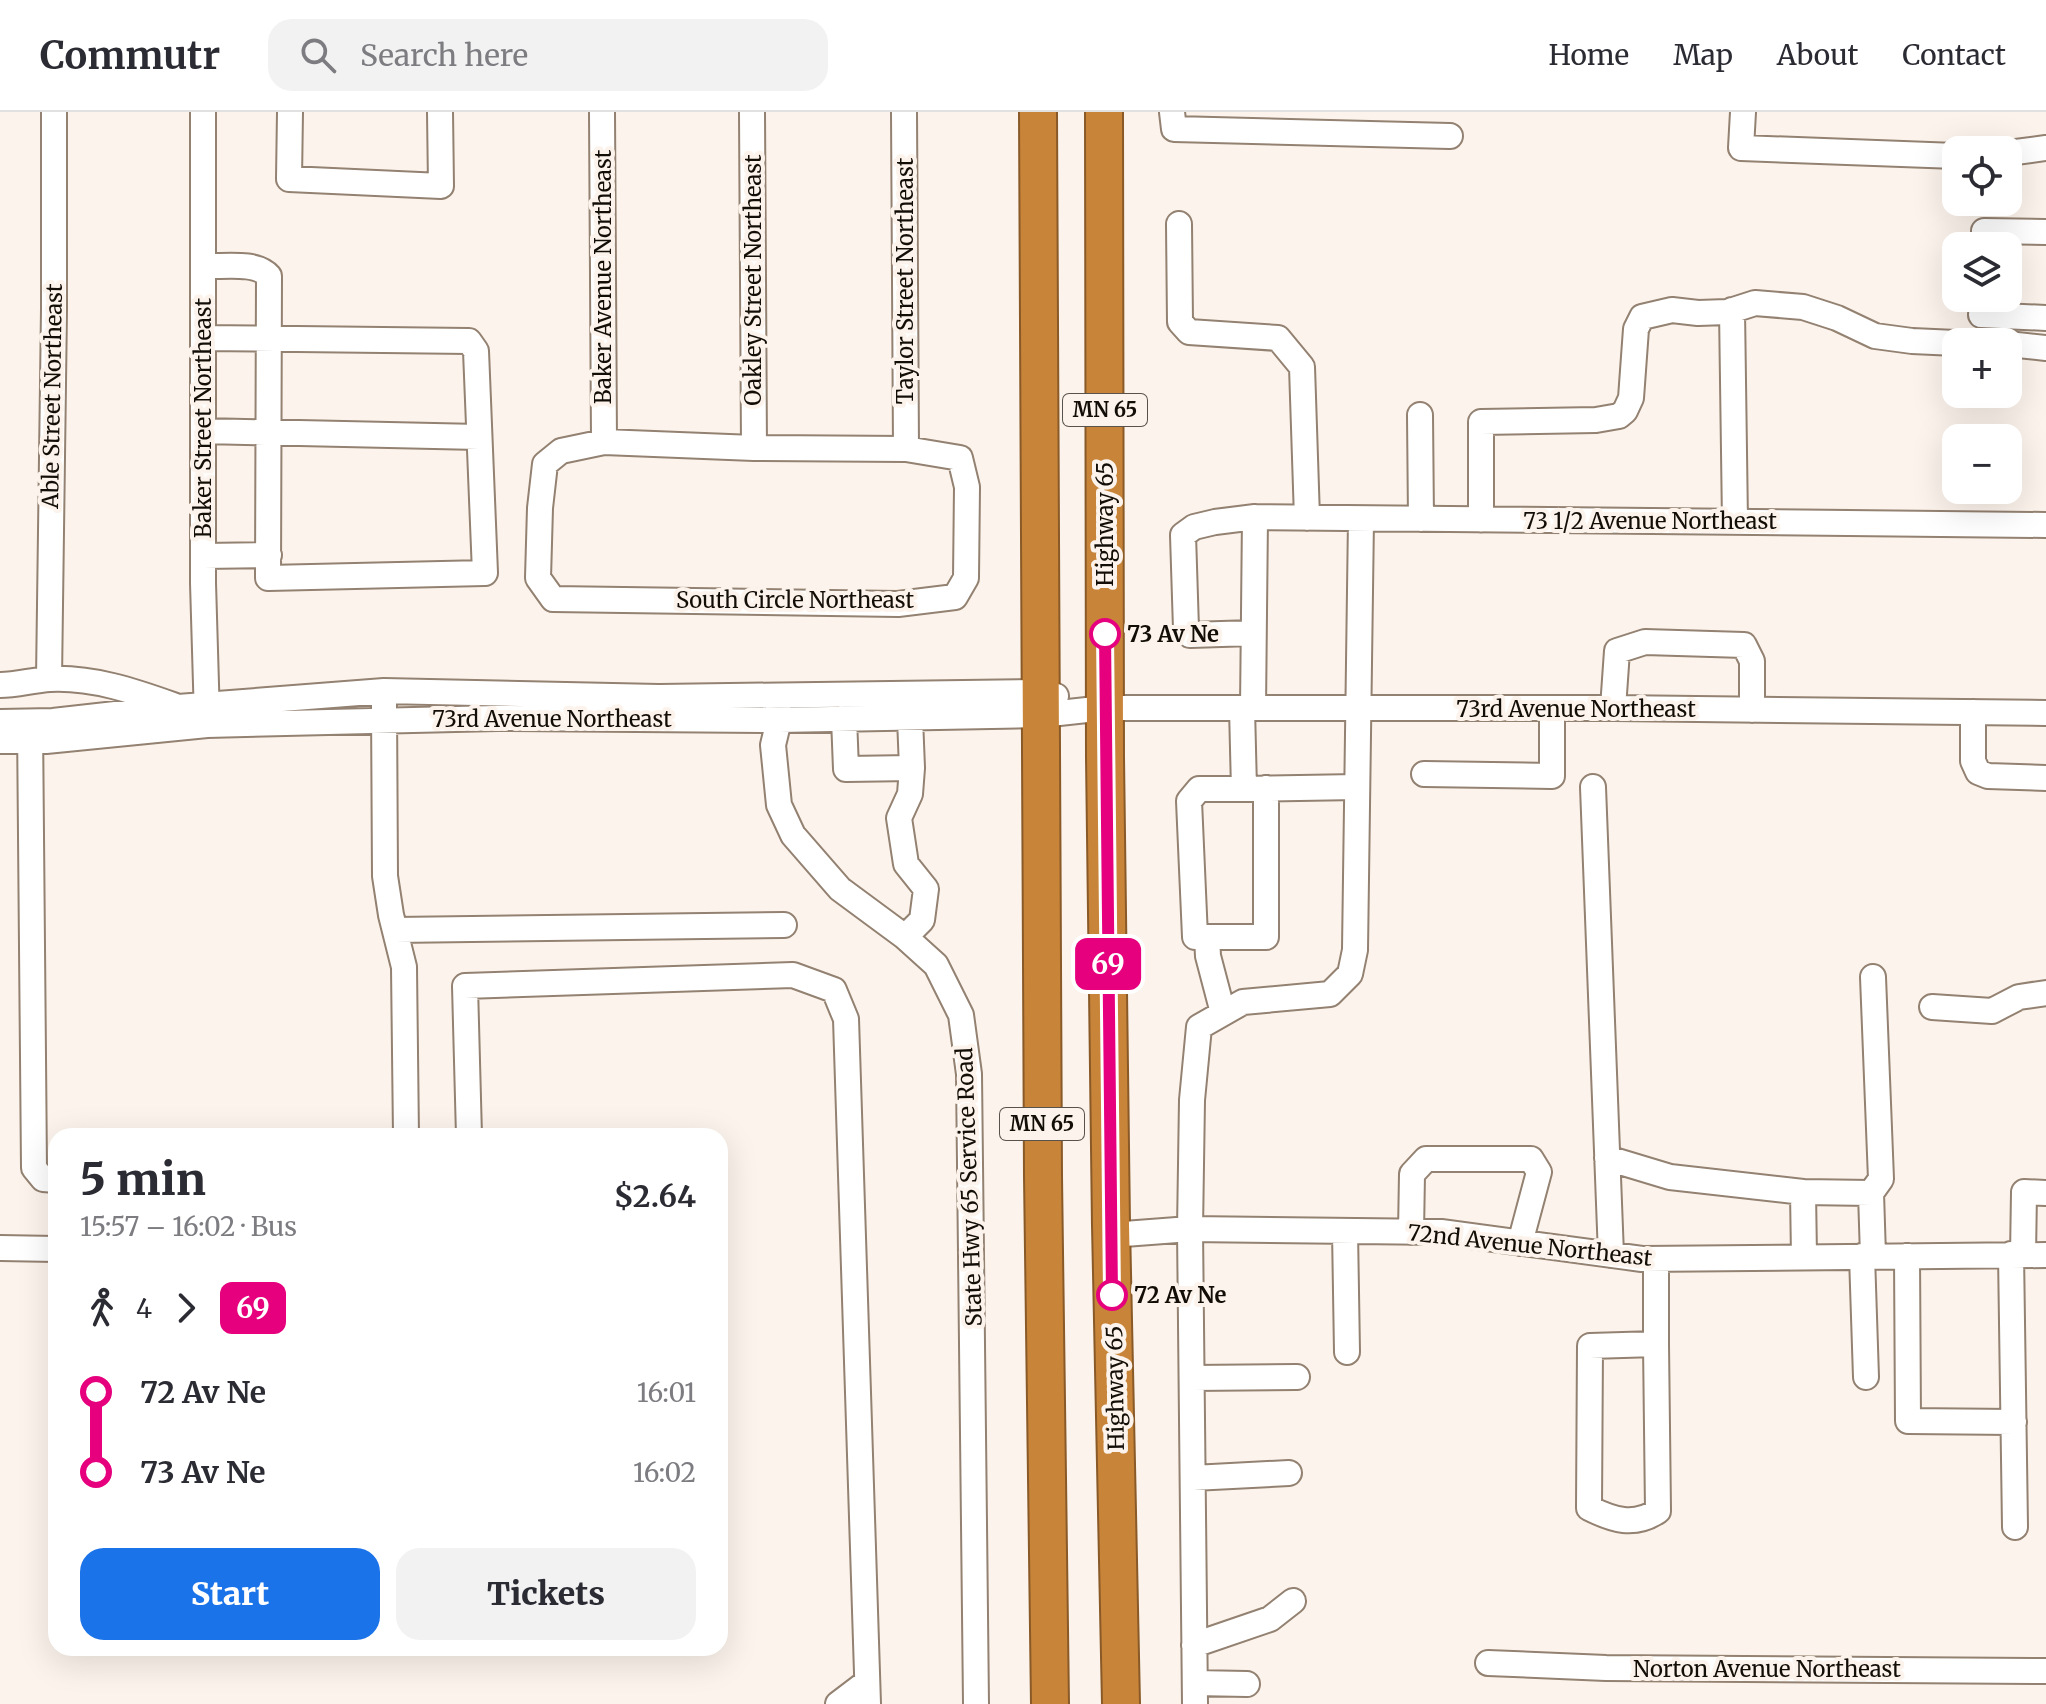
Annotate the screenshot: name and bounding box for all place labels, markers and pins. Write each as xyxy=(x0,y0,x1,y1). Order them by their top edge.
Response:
marker: 73 Av Ne xyxy=(1090,619,1120,649)
place label: 73 Av Ne xyxy=(1127,620,1219,648)
marker: 72 Av Ne xyxy=(1097,1280,1127,1310)
place label: 72 Av Ne xyxy=(1134,1281,1226,1309)

